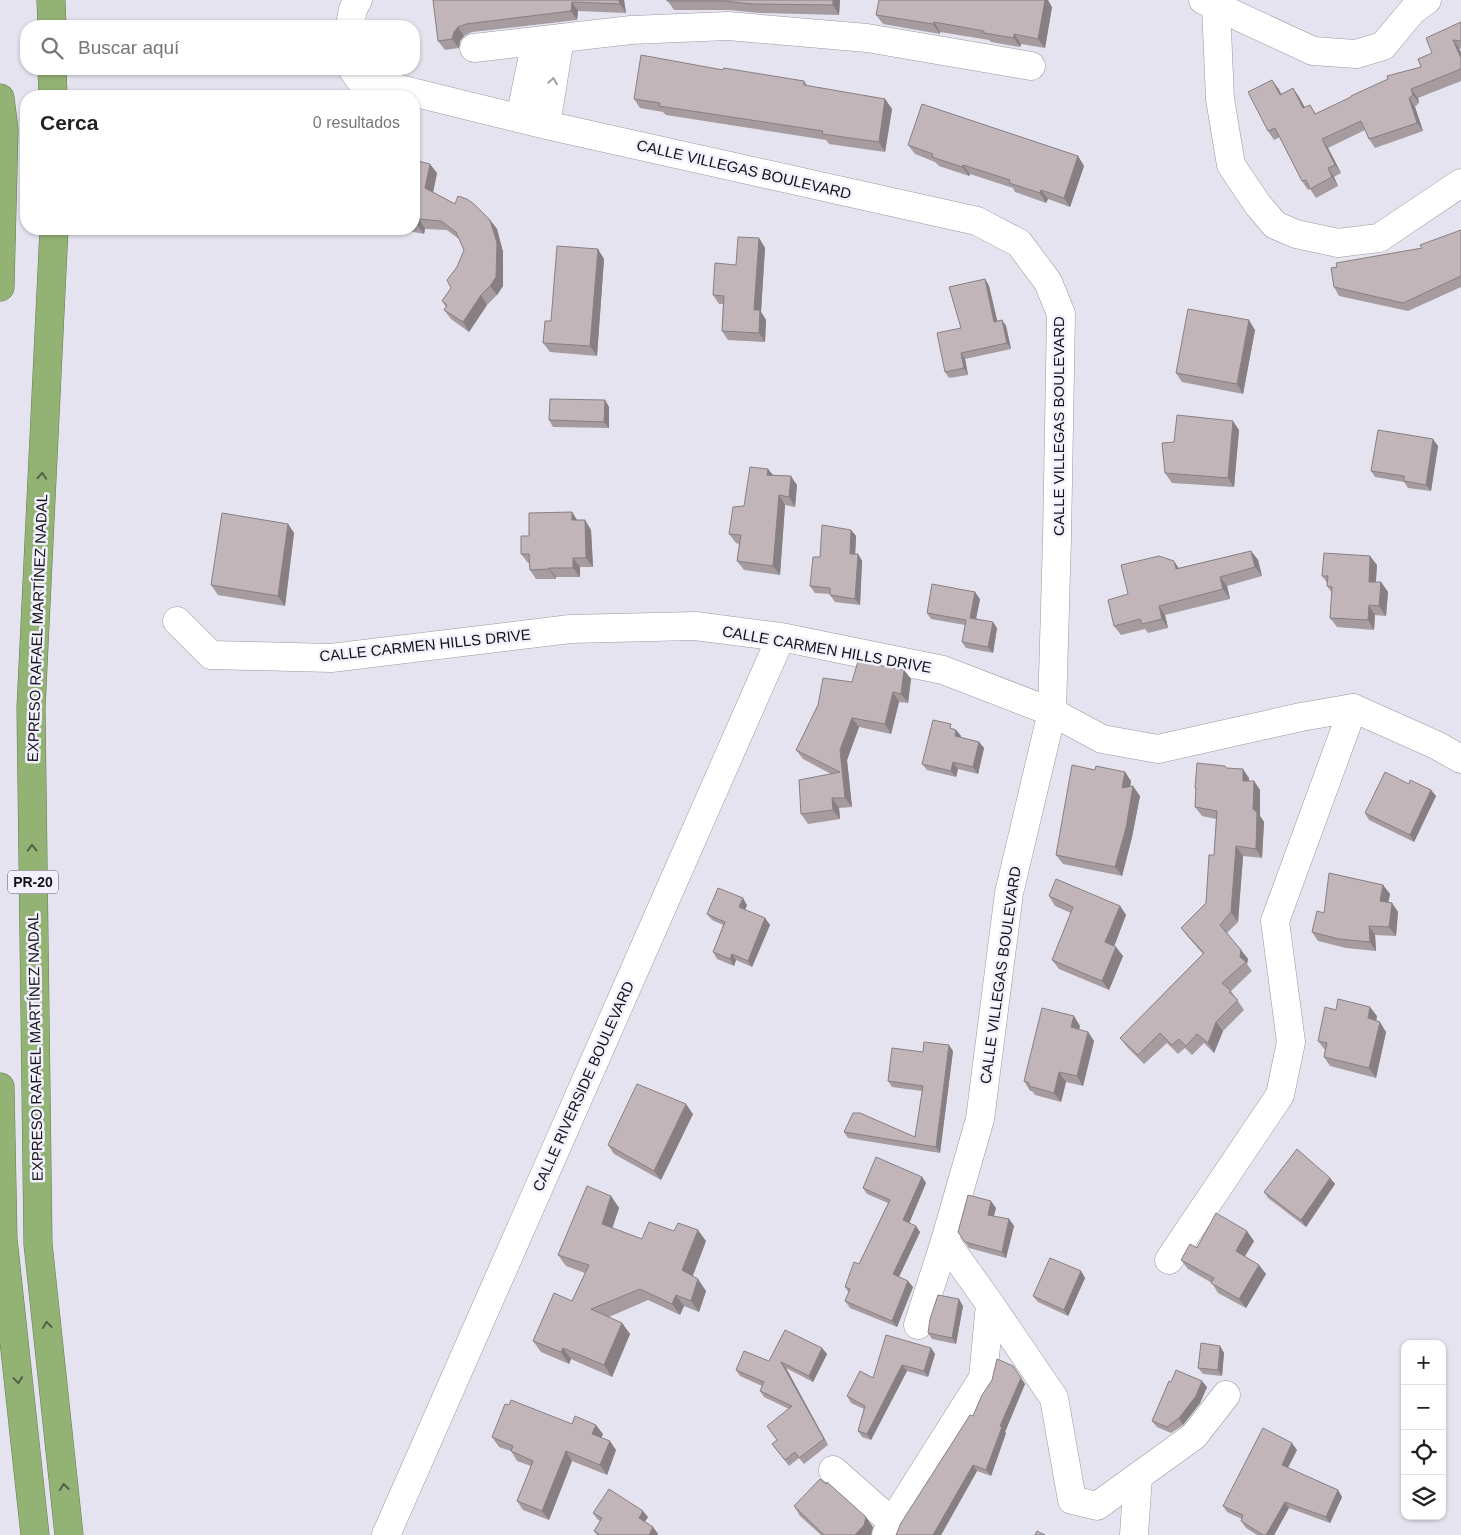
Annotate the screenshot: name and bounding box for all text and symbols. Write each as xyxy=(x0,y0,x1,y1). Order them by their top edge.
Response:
search box xyxy=(20,20,420,75)
icon: search xyxy=(38,34,66,62)
text: Buscar aquí xyxy=(78,37,179,58)
one-way arrow xyxy=(548,77,558,86)
text: Cerca xyxy=(40,111,98,134)
text: 0 resultados xyxy=(313,114,400,131)
street label: CALLE VILLEGAS BOULEVARD xyxy=(635,136,853,202)
street label: CALLE VILLEGAS BOULEVARD xyxy=(1050,316,1067,536)
one-way arrow xyxy=(37,472,48,480)
street label: EXPRESO RAFAEL MARTÍNEZ NADAL xyxy=(24,494,50,762)
street label: CALLE CARMEN HILLS DRIVE xyxy=(721,622,933,676)
street label: CALLE CARMEN HILLS DRIVE xyxy=(318,625,532,665)
one-way arrow xyxy=(27,844,38,852)
street label: CALLE VILLEGAS BOULEVARD xyxy=(976,865,1024,1085)
road number: PR-20 xyxy=(8,870,58,894)
street label: EXPRESO RAFAEL MARTÍNEZ NADAL xyxy=(24,913,46,1181)
street label: CALLE RIVERSIDE BOULEVARD xyxy=(529,978,637,1194)
one-way arrow xyxy=(41,1321,52,1329)
map controls xyxy=(1401,1340,1446,1520)
button: + xyxy=(1401,1340,1446,1385)
one-way arrow xyxy=(12,1376,23,1384)
button: − xyxy=(1401,1385,1446,1430)
button: locate xyxy=(1401,1430,1446,1475)
button: layers xyxy=(1401,1475,1446,1520)
one-way arrow xyxy=(59,1482,70,1490)

